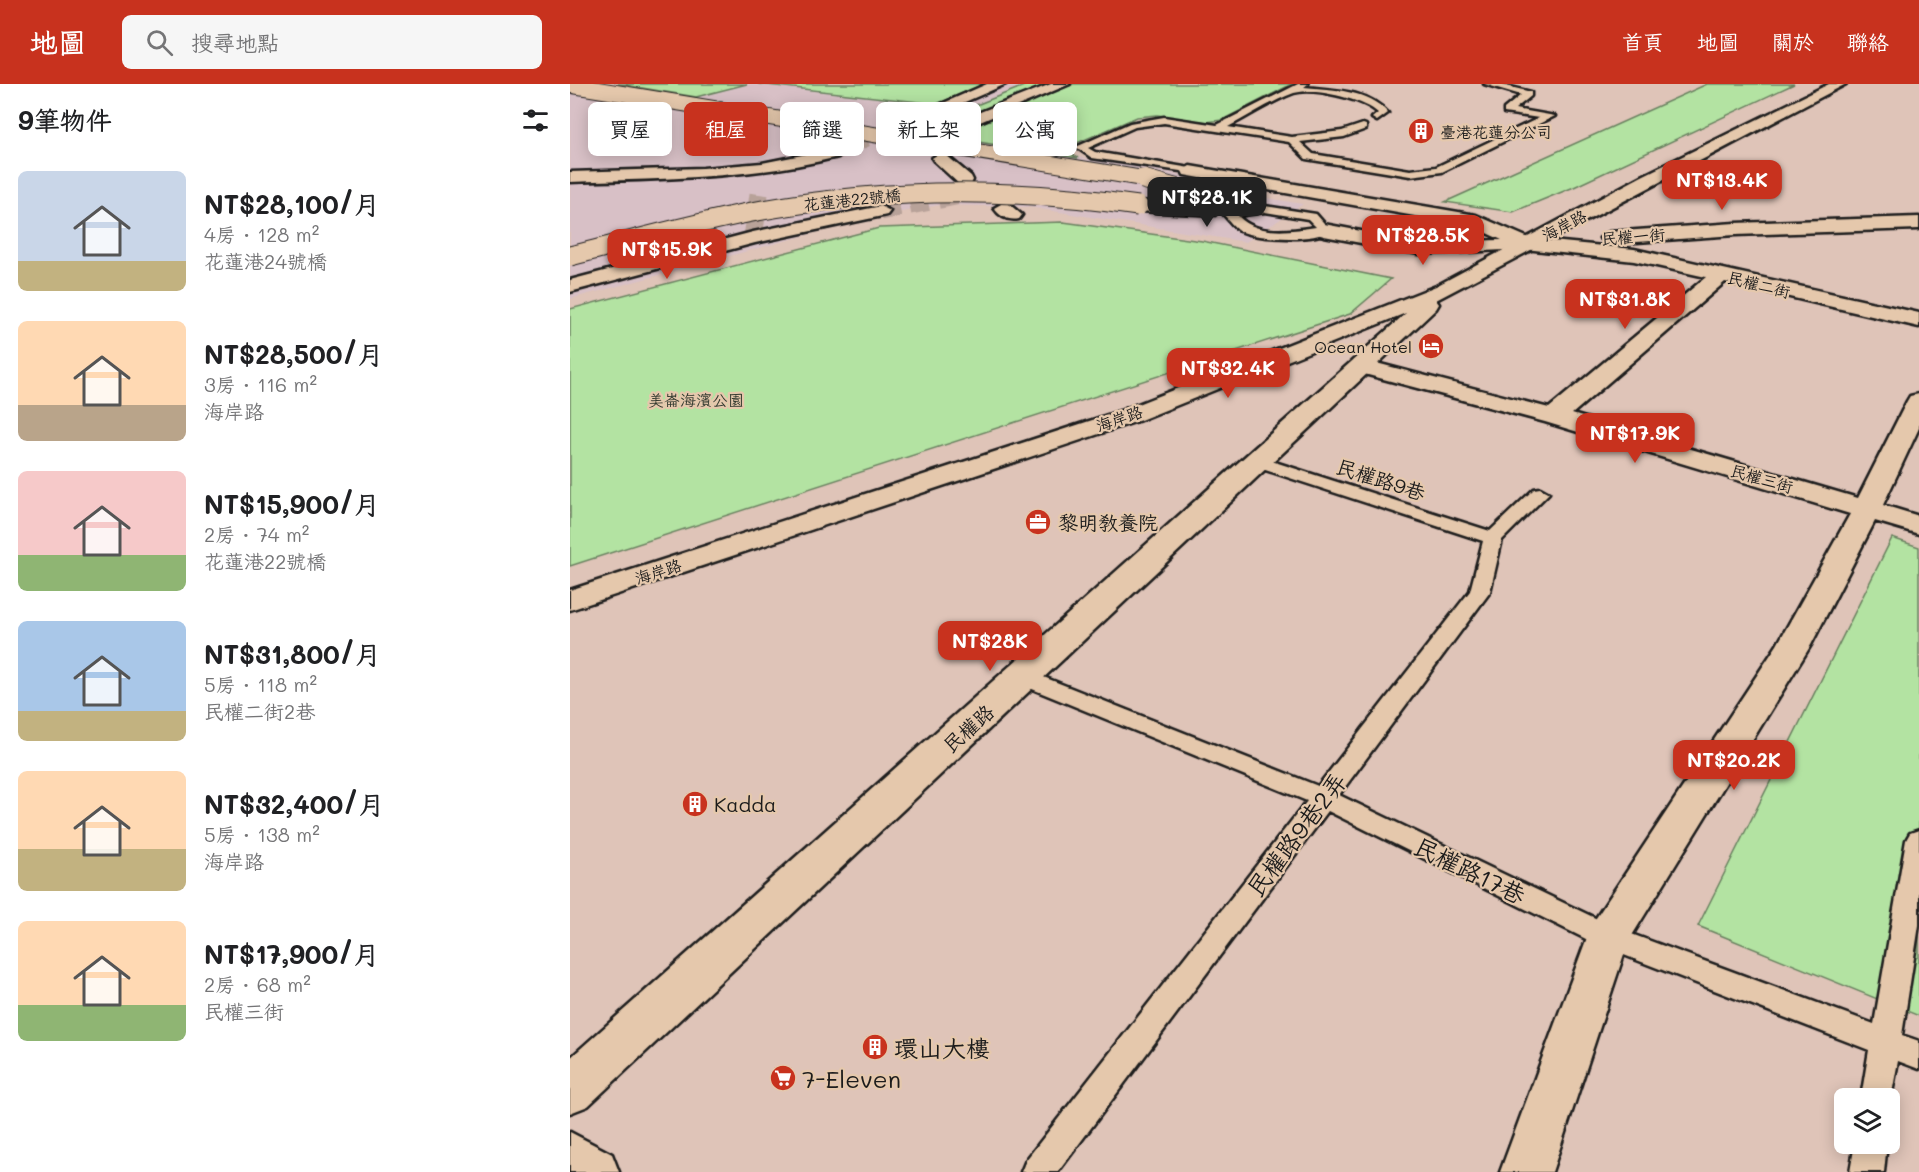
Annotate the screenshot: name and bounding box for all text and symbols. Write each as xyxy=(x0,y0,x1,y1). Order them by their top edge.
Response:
search box xyxy=(122,15,542,69)
text: 地圖 xyxy=(30,24,86,60)
icon: search xyxy=(143,26,176,59)
text: 搜尋地點 xyxy=(191,28,279,57)
text: 首頁 xyxy=(1622,28,1664,55)
text: 地圖 xyxy=(1697,28,1739,55)
text: 關於 xyxy=(1772,28,1814,55)
text: 聯絡 xyxy=(1847,28,1889,55)
chip: 買屋 xyxy=(588,102,672,156)
chip: 租屋 xyxy=(684,102,768,156)
chip: 篩選 xyxy=(780,102,864,156)
chip: 新上架 xyxy=(876,102,981,156)
chip: 公寓 xyxy=(993,102,1077,156)
text: 9筆物件 xyxy=(18,103,112,137)
icon: filters xyxy=(519,104,552,137)
building icon: 臺港花蓮分公司 xyxy=(1406,116,1436,146)
place label: 臺港花蓮分公司 xyxy=(1440,121,1552,142)
pin: NT$13.4K xyxy=(1660,160,1784,211)
text: NT$13.4K xyxy=(1676,166,1768,192)
pin: NT$28.1K xyxy=(1145,177,1269,228)
street label: 花蓮港22號橋 xyxy=(802,183,902,215)
text: NT$28.1K xyxy=(1161,183,1253,209)
text: NT$28,100/月 xyxy=(204,187,380,221)
icon: home xyxy=(66,195,138,267)
street label: 海岸路 xyxy=(1538,204,1590,246)
pin: NT$28.5K xyxy=(1361,215,1485,266)
text: 4房 · 128 m² xyxy=(204,221,319,247)
text: NT$28.5K xyxy=(1376,221,1470,247)
street label: 民權一街 xyxy=(1600,223,1666,249)
pin: NT$15.9K xyxy=(605,229,729,280)
text: NT$15.9K xyxy=(621,235,713,261)
text: 花蓮港24號橋 xyxy=(204,248,327,274)
street label: 民權二街 xyxy=(1725,266,1793,302)
pin: NT$31.8K xyxy=(1563,279,1687,330)
text: NT$31.8K xyxy=(1579,285,1671,311)
hotel icon: Ocean Hotel xyxy=(1416,331,1446,361)
place label: Ocean Hotel xyxy=(1314,336,1412,357)
text: NT$28,500/月 xyxy=(204,337,384,371)
icon: home xyxy=(66,345,138,417)
pin: NT$32.4K xyxy=(1166,348,1290,399)
text: NT$32.4K xyxy=(1181,354,1275,380)
text: 3房 · 116 m² xyxy=(204,371,317,397)
park label: 美崙海濱公園 xyxy=(648,389,744,410)
text: 海岸路 xyxy=(204,398,264,424)
street label: 海岸路 xyxy=(1093,400,1145,436)
pin: NT$17.9K xyxy=(1573,413,1697,464)
text: NT$17.9K xyxy=(1590,419,1680,445)
street label: 民權路9巷 xyxy=(1333,452,1430,506)
street label: 民權三街 xyxy=(1728,459,1796,497)
text: NT$15,900/月 xyxy=(204,487,380,521)
icon: home xyxy=(66,495,138,567)
office icon: 黎明教養院 xyxy=(1023,507,1053,537)
place label: 黎明教養院 xyxy=(1058,509,1158,535)
text: 2房 · 74 m² xyxy=(204,521,309,547)
text: 花蓮港22號橋 xyxy=(204,548,326,574)
street label: 海岸路 xyxy=(632,554,684,588)
pin: NT$28K xyxy=(941,621,1039,672)
text: NT$28K xyxy=(952,627,1028,653)
text: NT$31,800/月 xyxy=(204,637,381,671)
icon: home xyxy=(66,645,138,717)
text: 5房 · 118 m² xyxy=(204,671,317,697)
text: 民權二街2巷 xyxy=(204,698,315,724)
street label: 民權路 xyxy=(937,698,1000,758)
pin: NT$20.2K xyxy=(1672,740,1796,791)
text: NT$20.2K xyxy=(1687,746,1781,772)
street label: 民權路9巷2弄 xyxy=(1239,766,1353,902)
text: NT$32,400/月 xyxy=(204,787,384,821)
building icon: Kadda xyxy=(680,789,710,819)
place label: Kadda xyxy=(714,791,776,817)
icon: home xyxy=(66,795,138,867)
text: 5房 · 138 m² xyxy=(204,821,320,847)
street label: 民權路17巷 xyxy=(1409,830,1531,910)
text: 海岸路 xyxy=(204,848,264,874)
text: NT$17,900/月 xyxy=(204,937,379,971)
icon: home xyxy=(66,945,138,1017)
text: 2房 · 68 m² xyxy=(204,971,311,997)
text: 民權三街 xyxy=(204,998,284,1024)
building icon: 環山大樓 xyxy=(860,1032,890,1062)
place label: 環山大樓 xyxy=(894,1032,990,1063)
supermarket icon: 7-Eleven xyxy=(768,1063,798,1093)
place label: 7-Eleven xyxy=(802,1063,901,1094)
map controls xyxy=(1834,1088,1900,1154)
button: layers xyxy=(1834,1088,1900,1154)

